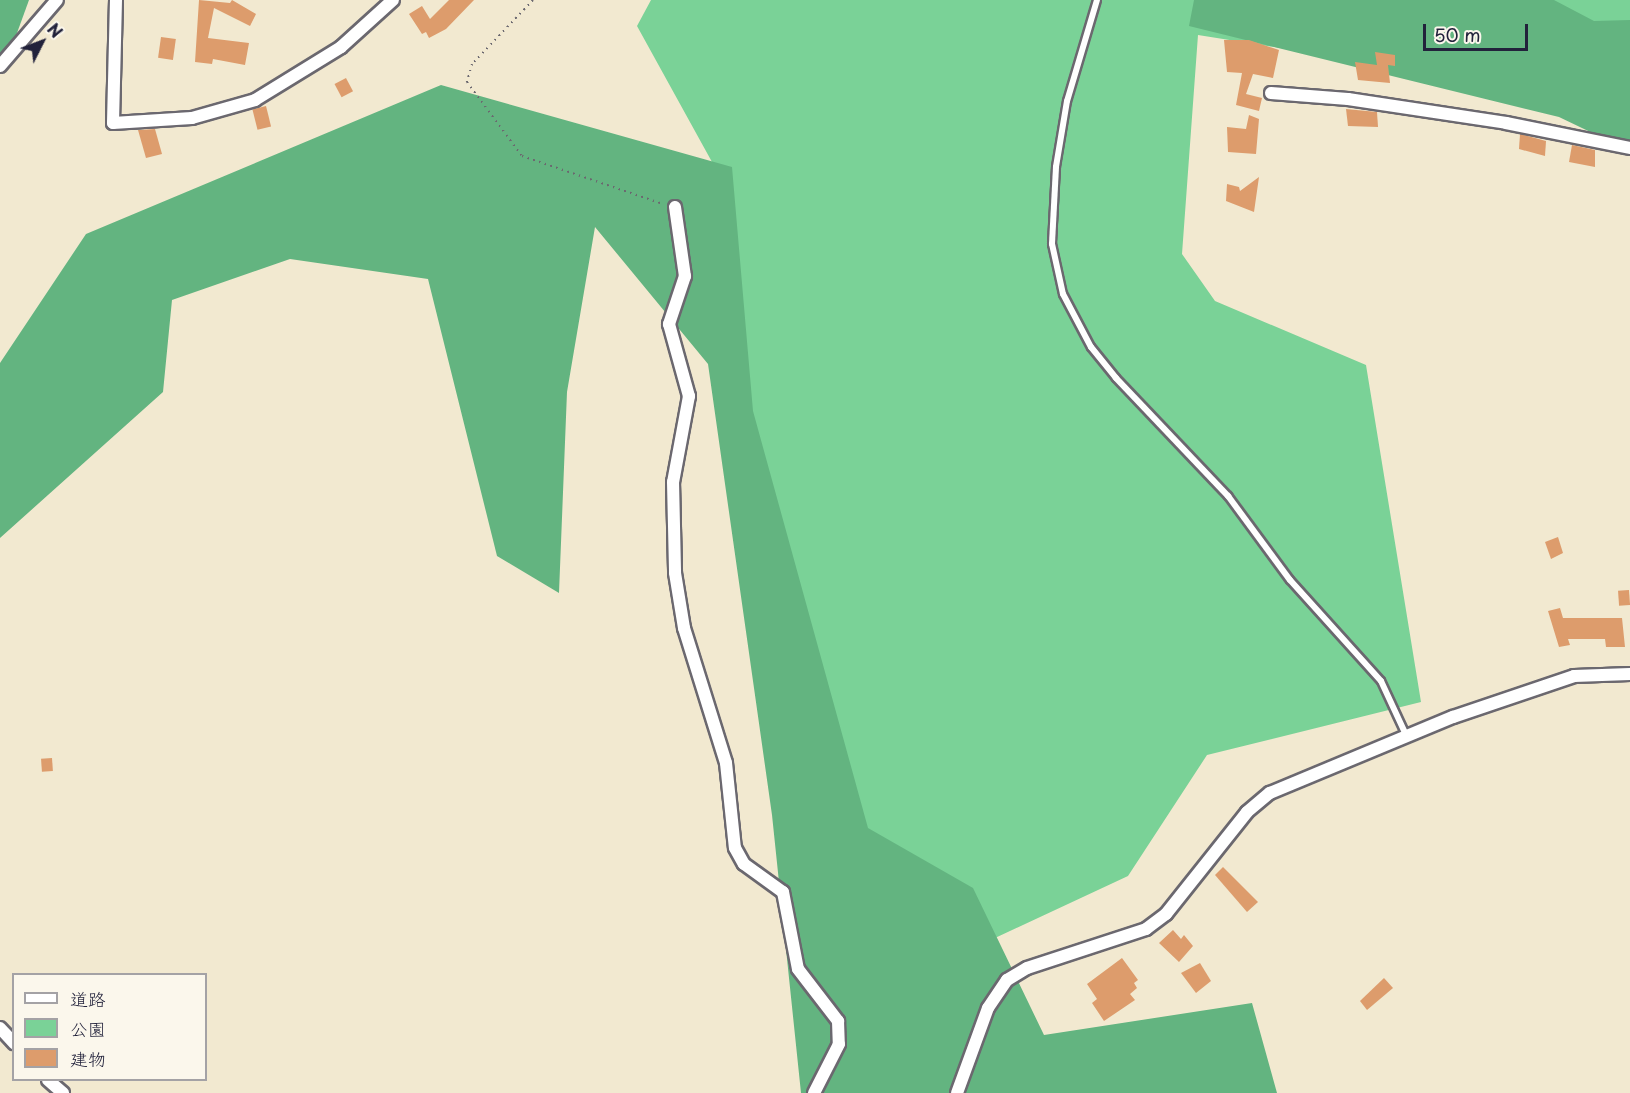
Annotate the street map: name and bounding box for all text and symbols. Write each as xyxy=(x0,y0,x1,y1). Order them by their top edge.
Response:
north arrow xyxy=(12,12,72,72)
scale bar xyxy=(1426,12,1531,50)
text: N xyxy=(42,17,69,43)
text: 50 m xyxy=(1434,21,1481,48)
legend xyxy=(12,973,207,1081)
text: 道路 xyxy=(70,985,106,1012)
text: 公園 xyxy=(70,1015,106,1042)
text: 建物 xyxy=(70,1045,106,1072)

